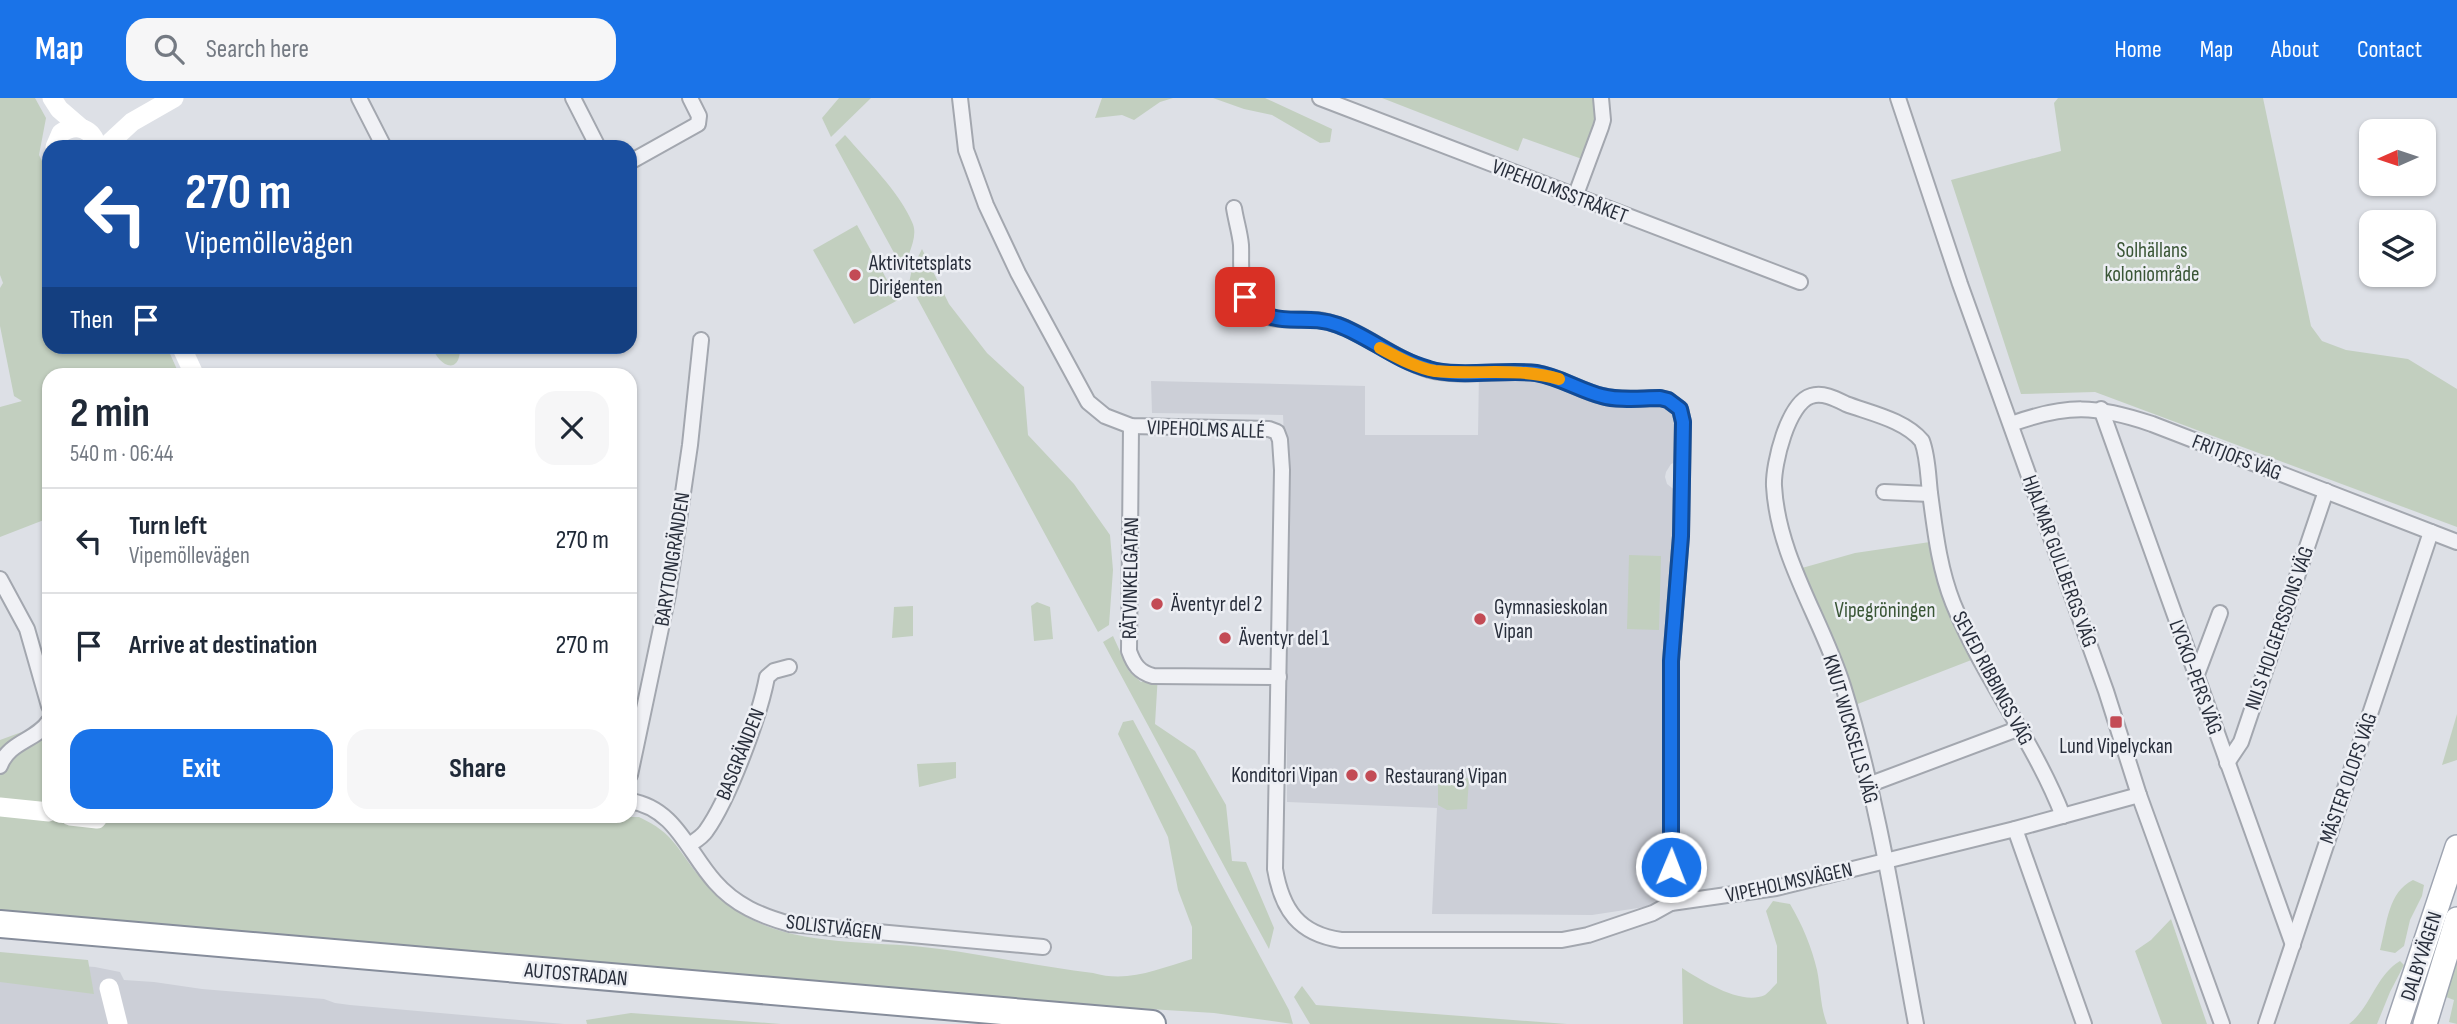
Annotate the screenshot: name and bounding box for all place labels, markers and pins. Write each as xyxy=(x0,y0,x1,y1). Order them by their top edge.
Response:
place label: Aktivitetsplats Dirigenten xyxy=(868,251,972,300)
marker: Aktivitetsplats Dirigenten xyxy=(847,267,863,283)
pin xyxy=(1215,267,1275,327)
place label: Äventyr del 2 xyxy=(1170,592,1262,617)
place label: Gymnasieskolan Vipan xyxy=(1494,595,1608,644)
marker: Äventyr del 2 xyxy=(1149,596,1165,612)
marker: Gymnasieskolan Vipan xyxy=(1472,611,1488,627)
place label: Äventyr del 1 xyxy=(1238,626,1330,651)
marker: Äventyr del 1 xyxy=(1217,630,1233,646)
marker: Lund Vipelyckan xyxy=(2108,714,2124,730)
place label: Lund Vipelyckan xyxy=(2059,734,2173,759)
place label: Konditori Vipan xyxy=(1231,763,1338,788)
place label: Restaurang Vipan xyxy=(1385,764,1507,789)
marker: Konditori Vipan xyxy=(1344,767,1360,783)
marker: Restaurang Vipan xyxy=(1363,768,1379,784)

